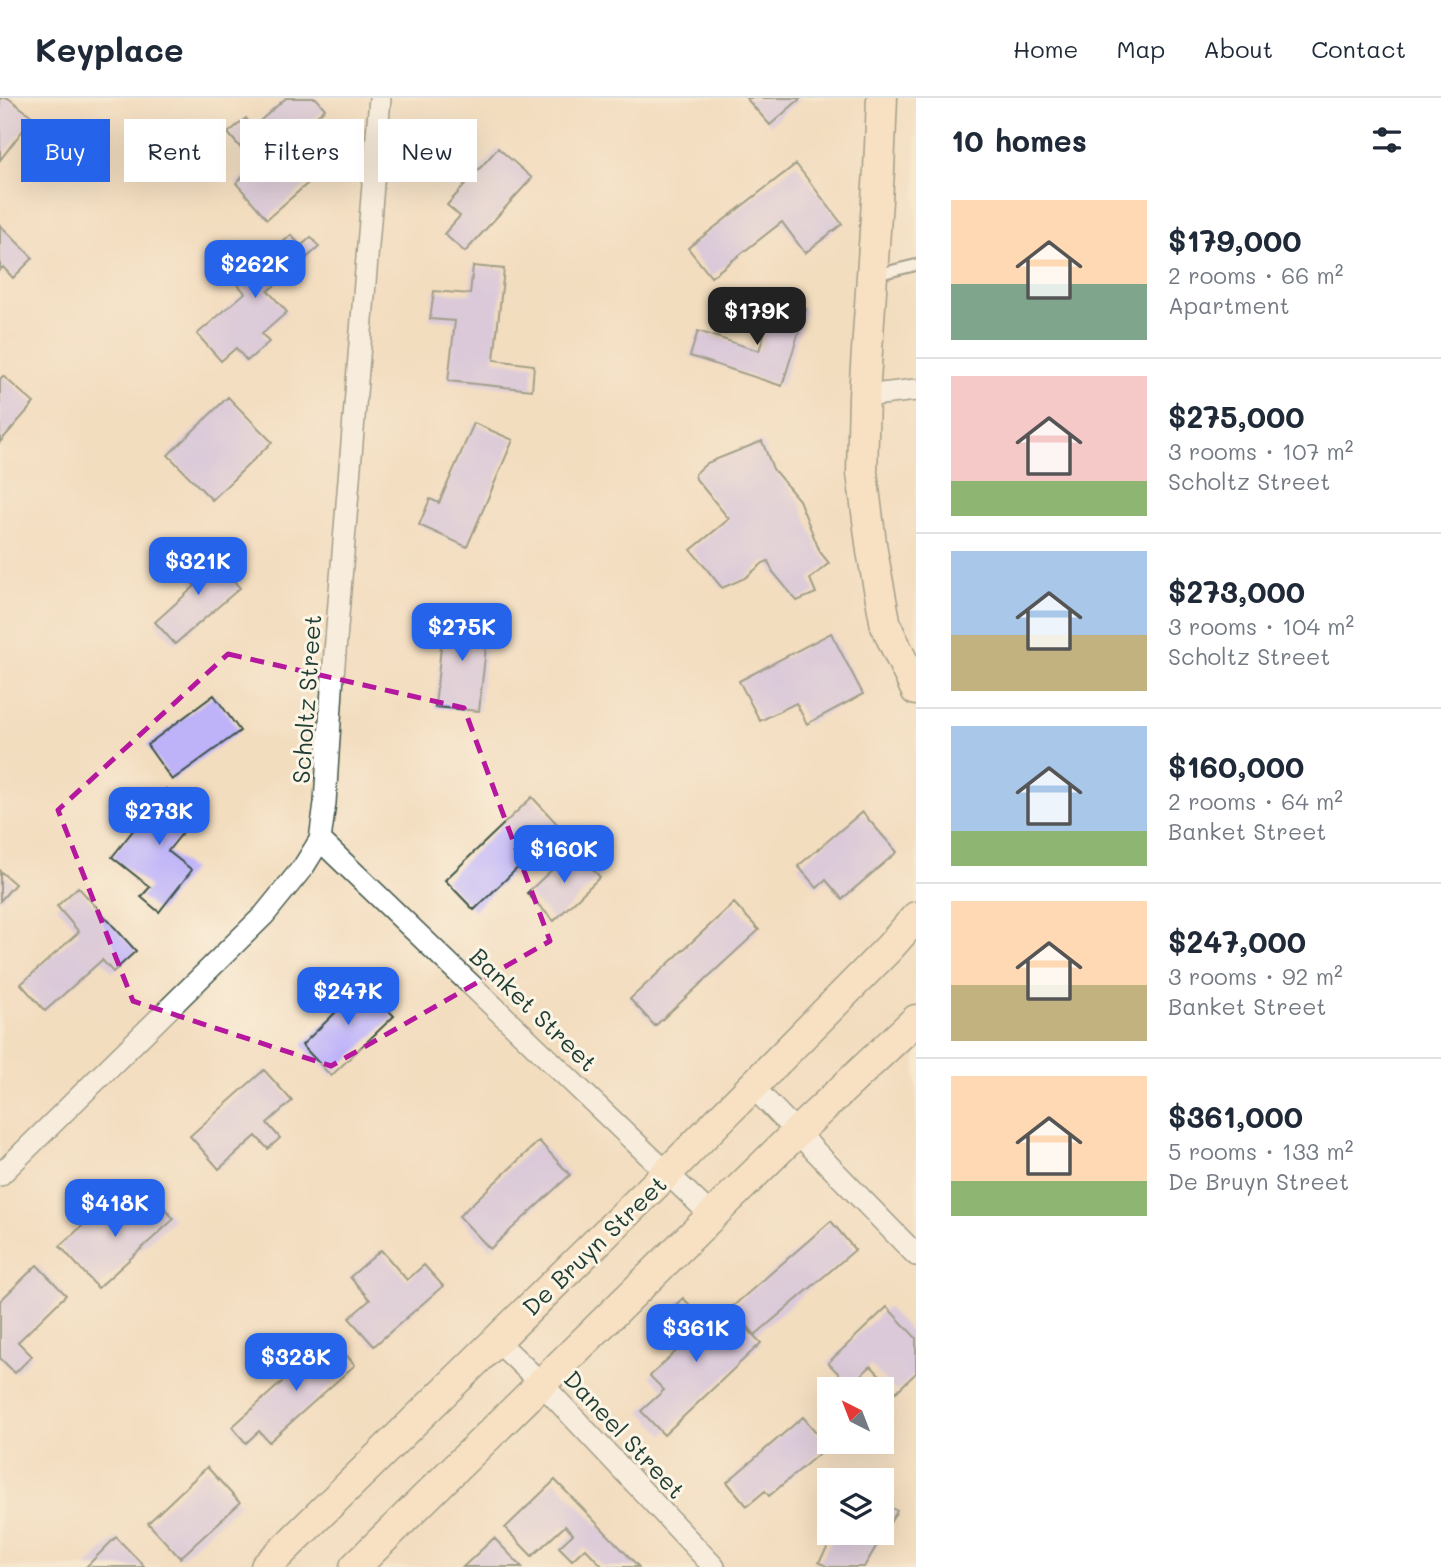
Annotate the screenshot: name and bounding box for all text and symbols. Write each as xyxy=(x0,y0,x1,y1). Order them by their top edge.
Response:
text: Keyplace xyxy=(35,27,184,70)
text: Home xyxy=(1013,33,1078,64)
text: Map xyxy=(1116,33,1165,64)
text: About xyxy=(1203,33,1273,64)
text: Contact xyxy=(1311,33,1406,64)
chip: Buy xyxy=(21,119,110,182)
chip: Rent xyxy=(124,119,226,182)
chip: Filters xyxy=(240,119,364,182)
chip: New xyxy=(378,119,477,182)
text: 10 homes xyxy=(951,120,1087,160)
icon: filters xyxy=(1368,121,1406,159)
text: $179,000 xyxy=(1168,220,1302,260)
icon: home xyxy=(1007,228,1091,312)
pin: $262K xyxy=(206,240,304,300)
text: $262K xyxy=(221,248,289,278)
text: 2 rooms · 66 m² xyxy=(1168,260,1343,290)
pin: $179K xyxy=(708,288,806,347)
text: Apartment xyxy=(1168,290,1290,320)
text: $179K xyxy=(724,295,790,325)
text: $275,000 xyxy=(1168,396,1305,436)
icon: home xyxy=(1007,404,1091,488)
text: 3 rooms · 107 m² xyxy=(1168,436,1354,466)
text: Scholtz Street xyxy=(1168,466,1330,496)
pin: $321K xyxy=(149,538,247,597)
text: $321K xyxy=(165,545,231,575)
text: $273,000 xyxy=(1168,571,1305,611)
icon: home xyxy=(1007,579,1091,663)
pin: $275K xyxy=(413,603,511,663)
text: $275K xyxy=(428,611,496,641)
text: 3 rooms · 104 m² xyxy=(1168,611,1354,641)
street label: Scholtz Street xyxy=(285,613,327,785)
text: Scholtz Street xyxy=(1168,641,1330,671)
text: $160,000 xyxy=(1168,746,1304,786)
icon: home xyxy=(1007,754,1091,838)
text: 2 rooms · 64 m² xyxy=(1168,786,1343,816)
pin: $273K xyxy=(110,788,208,847)
text: $273K xyxy=(125,795,193,825)
text: Banket Street xyxy=(1168,816,1327,846)
pin: $160K xyxy=(515,826,613,885)
text: $160K xyxy=(530,833,598,863)
text: $247,000 xyxy=(1168,921,1306,961)
icon: home xyxy=(1007,929,1091,1013)
street label: Banket Street xyxy=(464,940,604,1078)
text: 3 rooms · 92 m² xyxy=(1168,961,1343,991)
pin: $247K xyxy=(299,968,397,1027)
text: $247K xyxy=(313,975,383,1005)
text: Banket Street xyxy=(1168,991,1327,1021)
text: $361,000 xyxy=(1168,1096,1303,1136)
icon: home xyxy=(1007,1104,1091,1188)
text: 5 rooms · 133 m² xyxy=(1168,1136,1353,1166)
text: De Bruyn Street xyxy=(1168,1166,1349,1196)
street label: De Bruyn Street xyxy=(515,1168,673,1322)
pin: $418K xyxy=(66,1180,164,1239)
text: $418K xyxy=(81,1187,149,1217)
pin: $361K xyxy=(647,1304,745,1364)
text: $361K xyxy=(662,1312,730,1342)
pin: $328K xyxy=(247,1334,345,1393)
text: $328K xyxy=(261,1341,331,1371)
street label: Daneel Street xyxy=(558,1363,692,1505)
north arrow xyxy=(817,1377,894,1454)
map controls xyxy=(817,1377,894,1545)
button: layers xyxy=(817,1468,894,1545)

